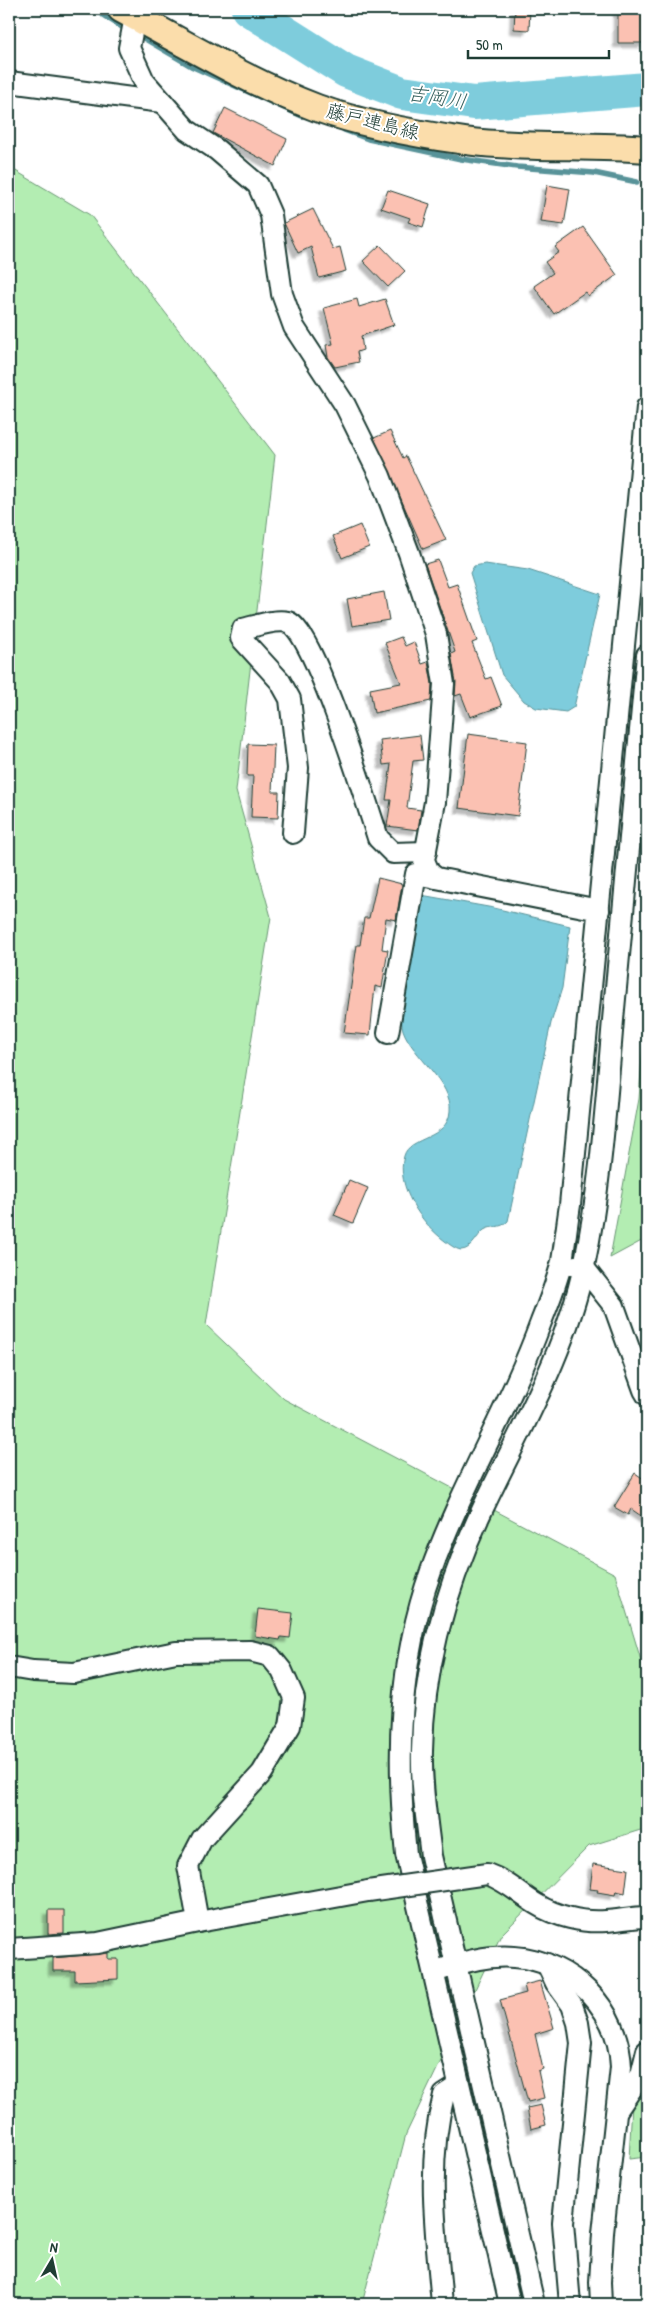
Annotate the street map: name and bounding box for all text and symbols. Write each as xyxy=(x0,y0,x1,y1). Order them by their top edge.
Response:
scale bar xyxy=(468,28,610,60)
text: 50 m xyxy=(476,34,503,55)
water label: 吉岡川 xyxy=(405,78,469,115)
street label: 藤戸連島線 xyxy=(324,97,422,145)
north arrow xyxy=(28,2236,78,2286)
text: N xyxy=(49,2237,60,2257)

